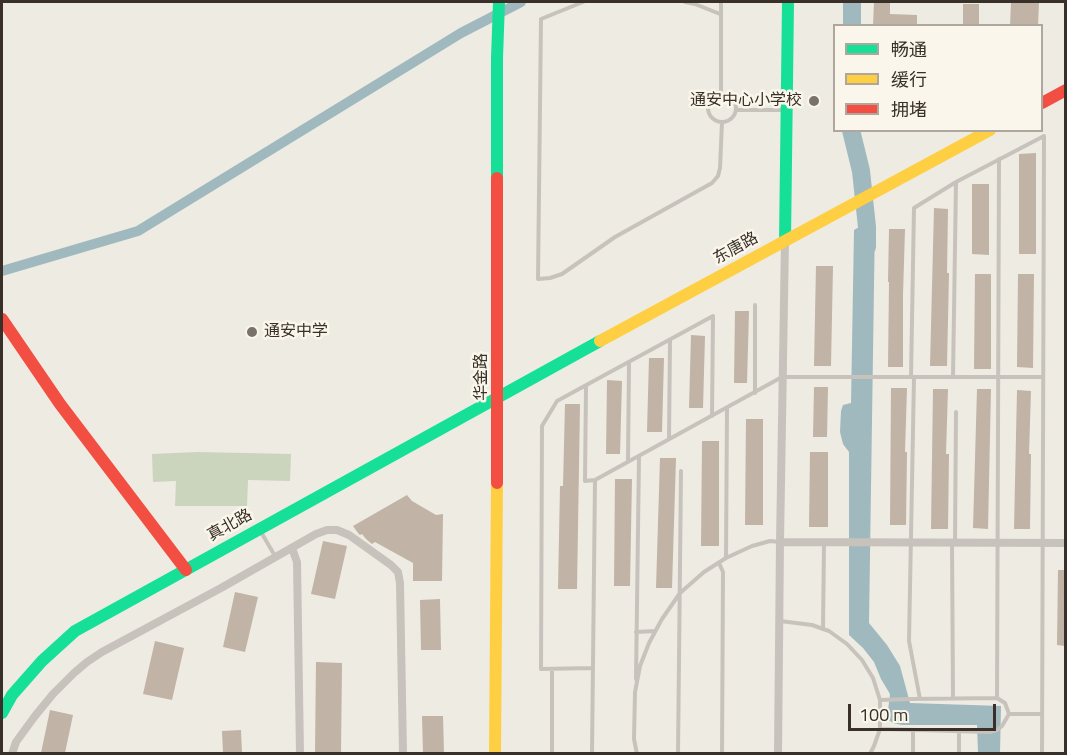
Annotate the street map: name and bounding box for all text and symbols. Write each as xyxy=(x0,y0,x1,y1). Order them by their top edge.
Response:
legend xyxy=(833,24,1043,132)
text: 畅通 xyxy=(891,36,927,63)
text: 缓行 xyxy=(891,66,927,93)
place label: 通安中心小学校 xyxy=(690,91,802,111)
marker: 通安中心小学校 xyxy=(807,94,821,108)
text: 拥堵 xyxy=(891,96,927,123)
street label: 东唐路 xyxy=(710,229,762,269)
place label: 通安中学 xyxy=(264,322,328,342)
marker: 通安中学 xyxy=(245,325,259,339)
street label: 华金路 xyxy=(472,353,492,401)
street label: 真北路 xyxy=(204,506,256,546)
scale bar xyxy=(851,692,1000,730)
text: 100 m xyxy=(859,701,908,728)

